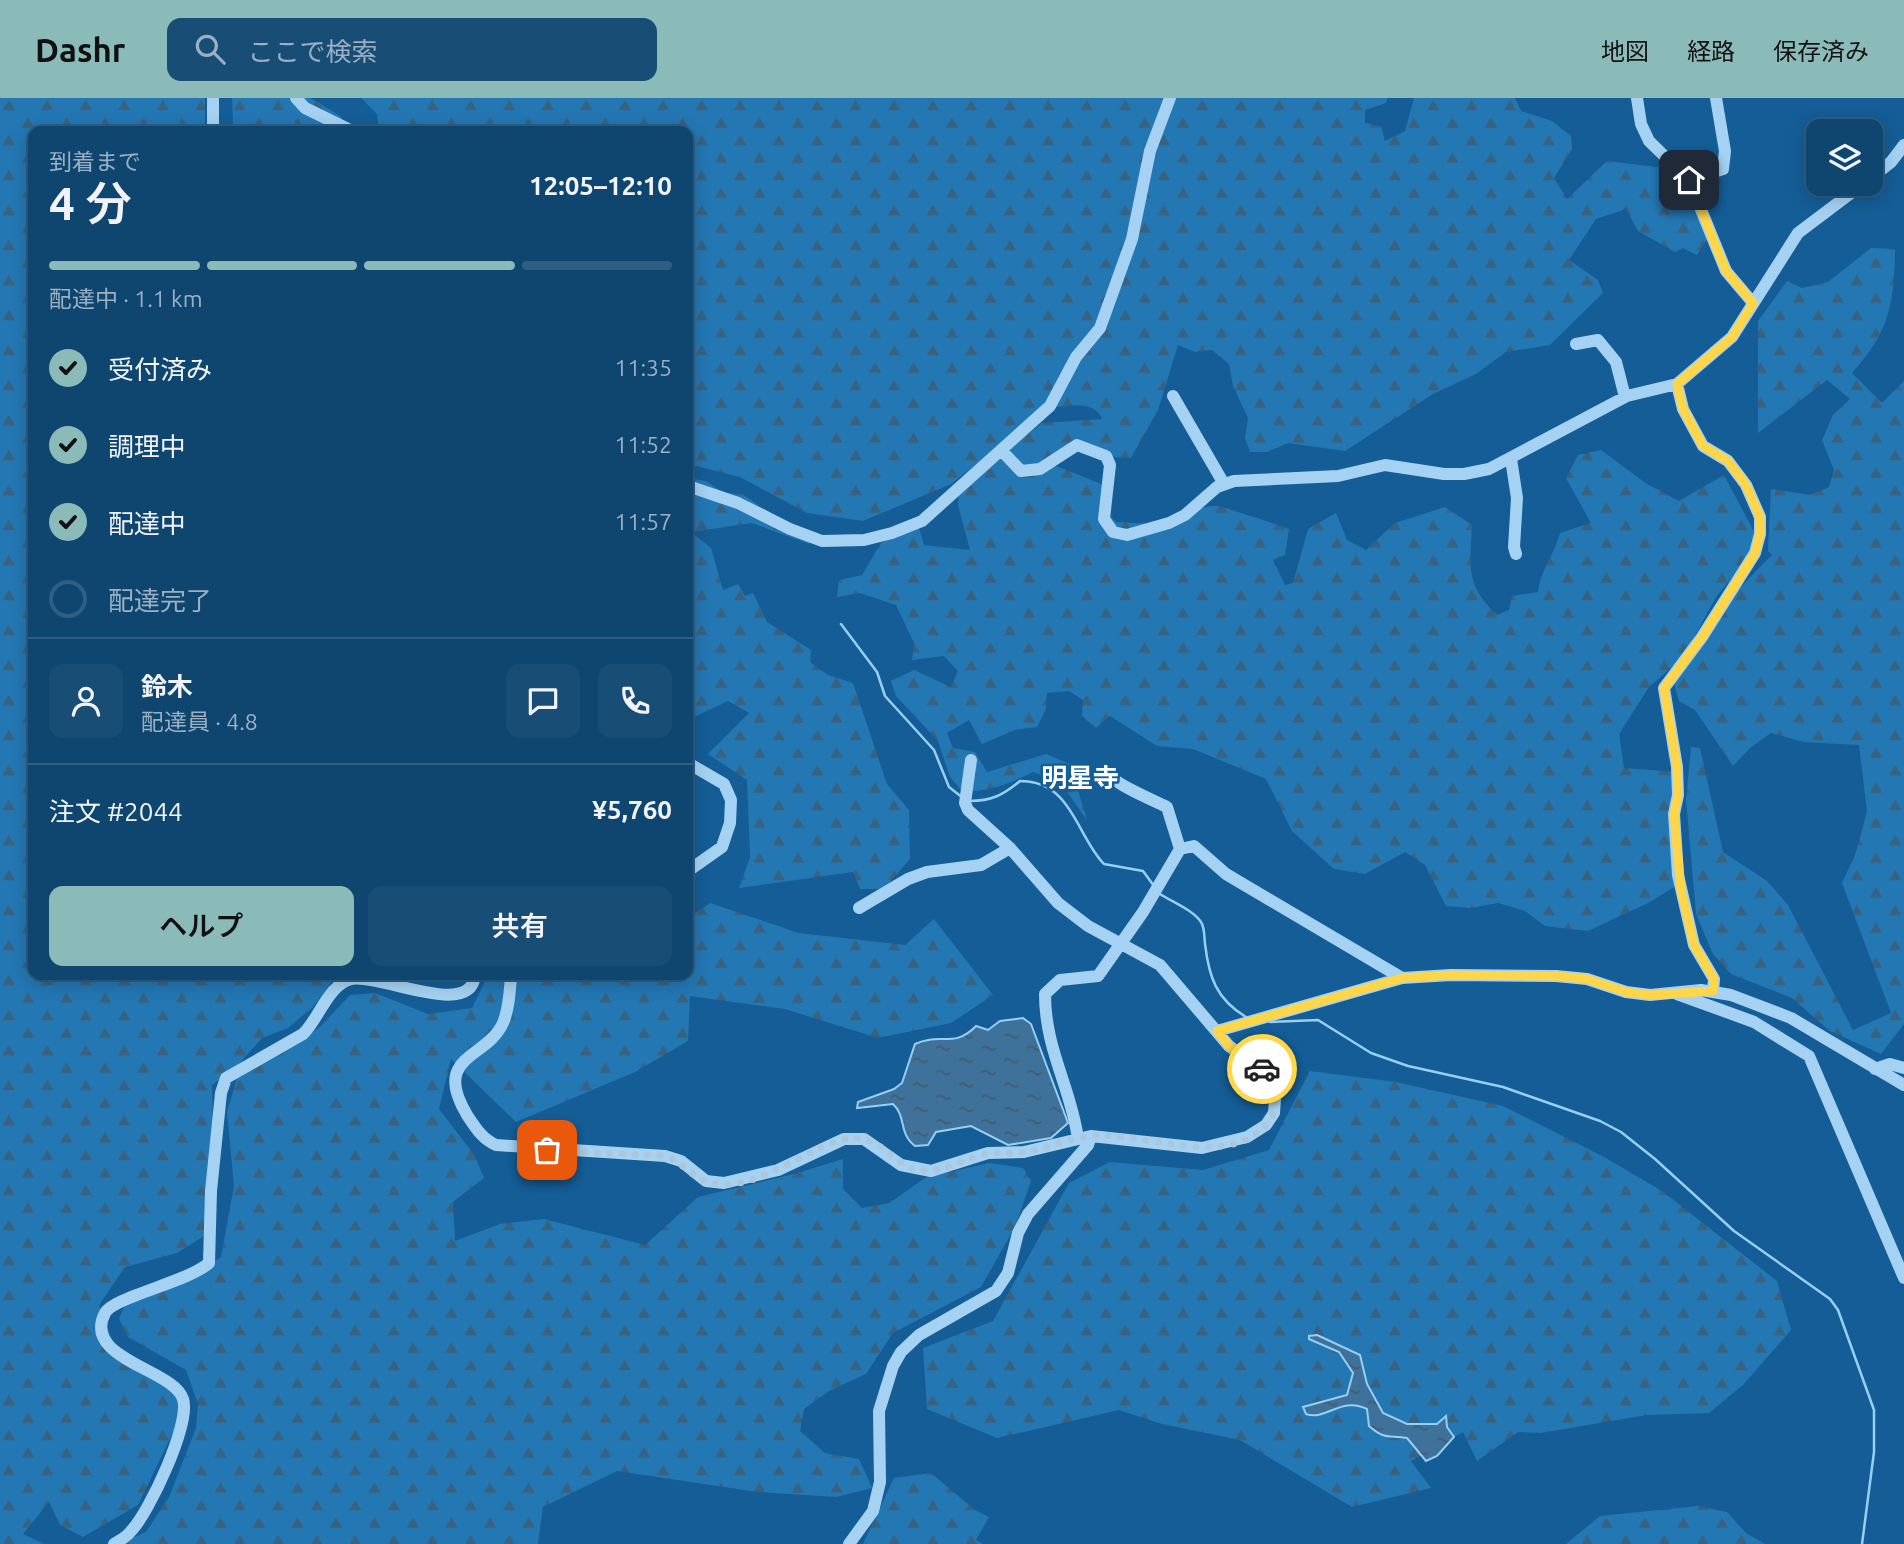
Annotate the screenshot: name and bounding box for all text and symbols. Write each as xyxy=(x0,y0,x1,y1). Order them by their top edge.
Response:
search box xyxy=(167,18,657,81)
icon: search xyxy=(191,30,229,68)
text: Dashr xyxy=(35,31,125,68)
text: ここで検索 xyxy=(247,37,377,66)
text: 地図 xyxy=(1601,38,1649,65)
text: 経路 xyxy=(1687,38,1735,65)
text: 保存済み xyxy=(1773,38,1869,65)
map controls xyxy=(1806,119,1883,196)
button: layers xyxy=(1806,119,1883,196)
text: 到着まで xyxy=(49,149,141,174)
pin xyxy=(1659,150,1719,210)
icon: home xyxy=(1670,161,1708,199)
text: 12:05–12:10 xyxy=(529,171,672,200)
text: 4 分 xyxy=(49,177,132,229)
text: 配達中 · 1.1 km xyxy=(49,286,203,311)
icon: check xyxy=(49,349,87,387)
text: 受付済み xyxy=(108,355,212,384)
text: 11:35 xyxy=(614,355,672,380)
icon: check xyxy=(49,426,87,464)
text: 調理中 xyxy=(108,432,186,461)
text: 11:52 xyxy=(614,432,672,457)
icon: check xyxy=(49,503,87,541)
text: 配達中 xyxy=(108,509,186,538)
text: 11:57 xyxy=(614,509,672,534)
text: 配達完了 xyxy=(108,586,212,615)
button: person xyxy=(49,664,123,738)
button: chat xyxy=(506,664,580,738)
button: phone xyxy=(598,664,672,738)
text: 鈴木 xyxy=(141,672,193,701)
text: 配達員 · 4.8 xyxy=(141,709,258,734)
district label: 明星寺 xyxy=(1041,763,1119,792)
text: ¥5,760 xyxy=(592,795,672,824)
text: 注文 #2044 xyxy=(49,797,183,826)
button: ヘルプ xyxy=(49,886,354,966)
button: 共有 xyxy=(368,886,672,966)
courier xyxy=(1227,1034,1297,1104)
icon: car xyxy=(1243,1050,1281,1088)
pin xyxy=(517,1120,577,1180)
icon: bag xyxy=(528,1131,566,1169)

